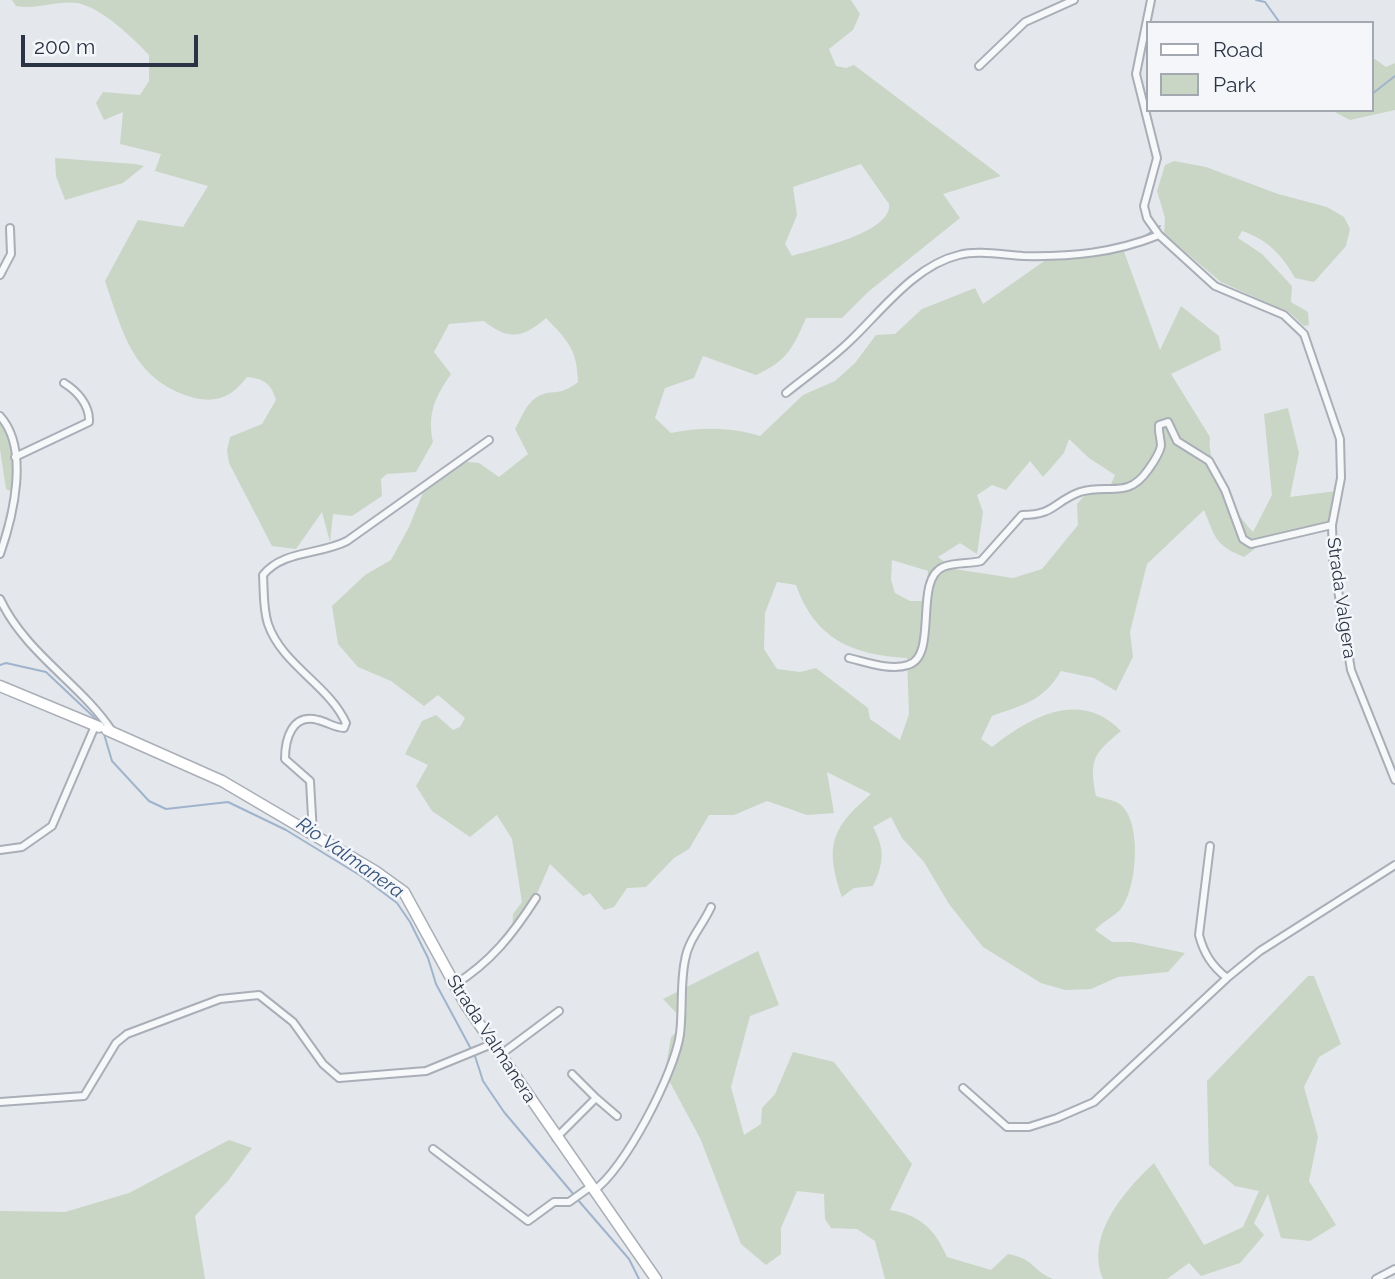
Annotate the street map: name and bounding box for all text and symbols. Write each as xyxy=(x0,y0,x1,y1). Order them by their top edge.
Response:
scale bar xyxy=(24,21,201,65)
legend xyxy=(1146,21,1374,112)
text: 200 m xyxy=(34,34,95,59)
text: Road xyxy=(1213,37,1263,62)
text: Park xyxy=(1213,72,1256,97)
street label: Strada Valgera xyxy=(1322,536,1360,660)
water label: Rio Valmanera xyxy=(292,813,408,903)
street label: Strada Valmanera xyxy=(442,971,540,1107)

